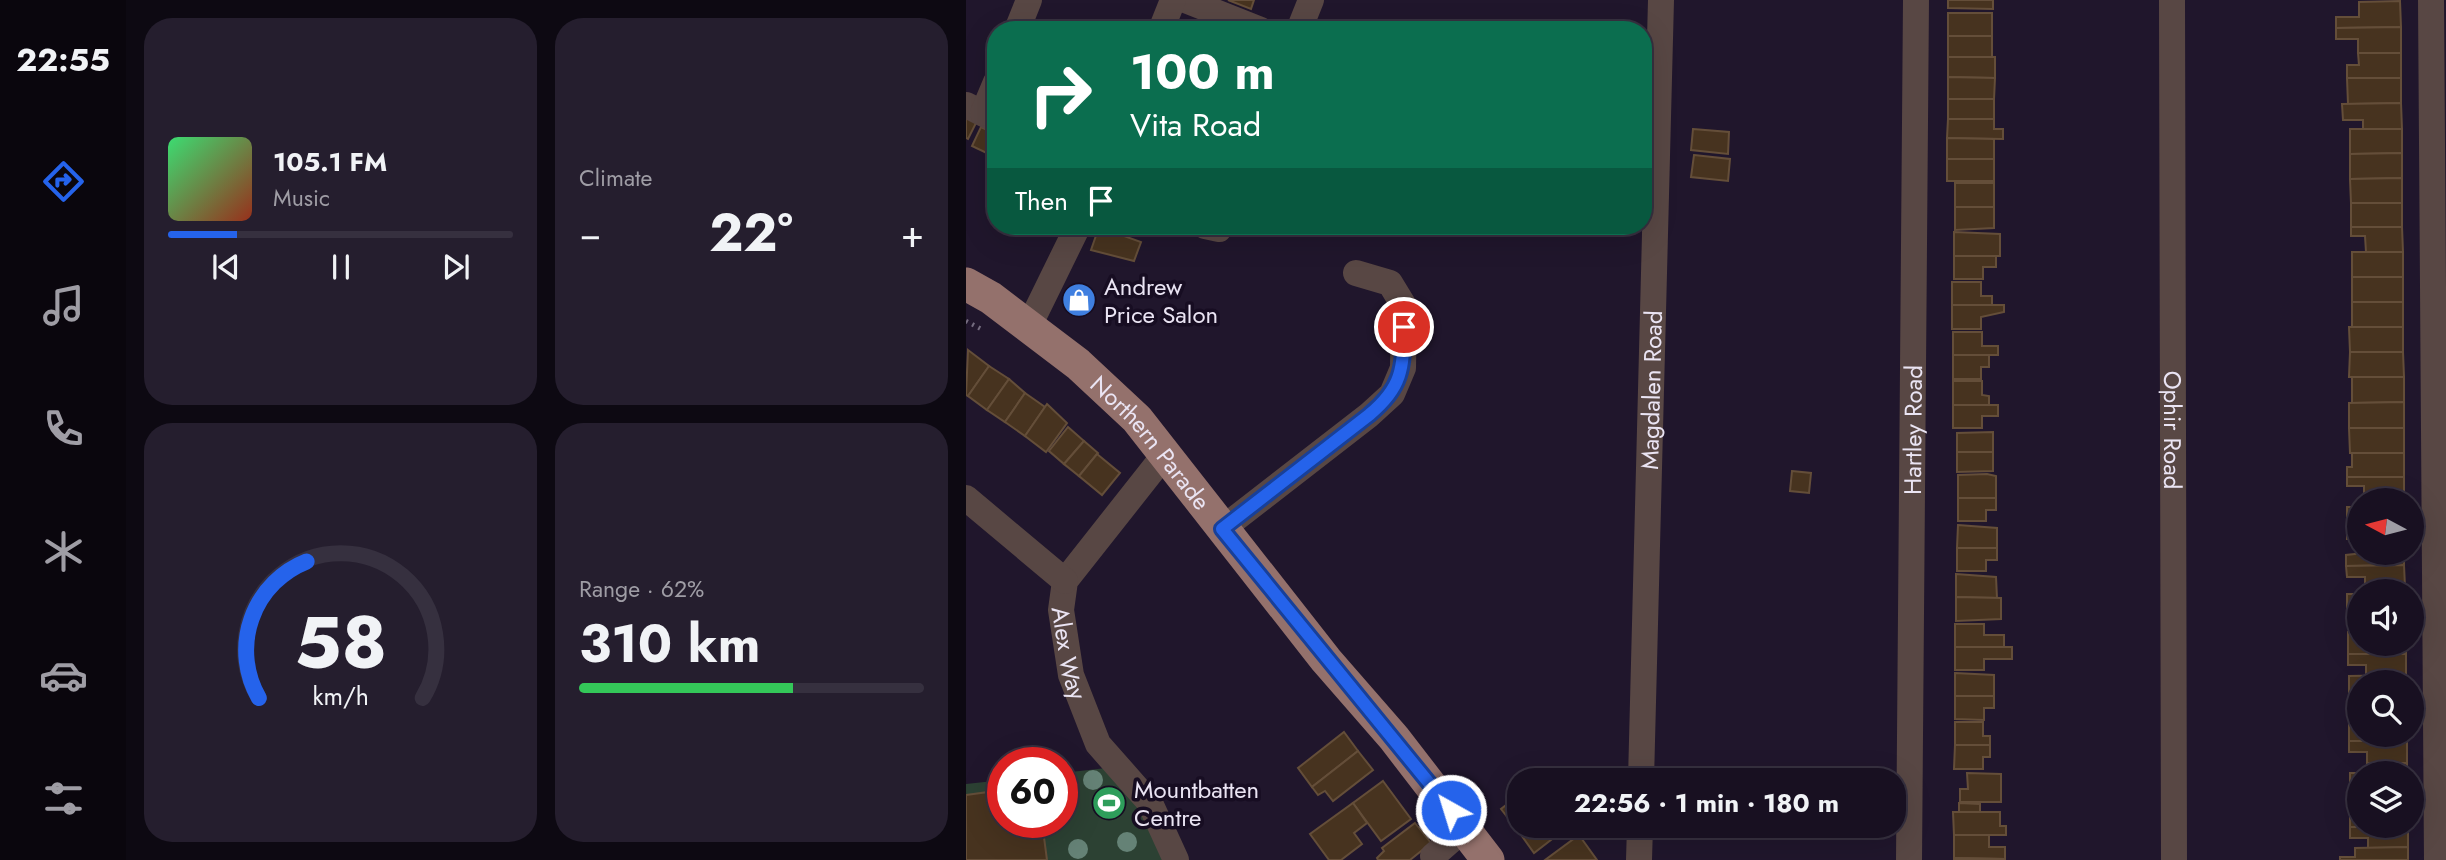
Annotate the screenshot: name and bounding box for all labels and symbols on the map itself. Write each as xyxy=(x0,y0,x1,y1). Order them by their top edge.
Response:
place label: Andrew Price Salon xyxy=(1104,269,1218,332)
shop icon: Andrew Price Salon xyxy=(1060,281,1098,319)
pin xyxy=(1374,297,1434,357)
street label: Magdalen Road xyxy=(1631,310,1671,470)
street label: Hartley Road xyxy=(1894,365,1931,495)
street label: Northern Parade xyxy=(1083,367,1219,517)
street label: Ophir Road xyxy=(2155,371,2191,489)
north arrow xyxy=(2347,488,2424,565)
street label: Alex Way xyxy=(1043,604,1097,705)
speed limit sign: 60 xyxy=(987,747,1078,838)
place label: Mountbatten Centre xyxy=(1134,772,1259,835)
position arrow xyxy=(1414,773,1488,847)
sports icon: Mountbatten Centre xyxy=(1090,784,1128,822)

